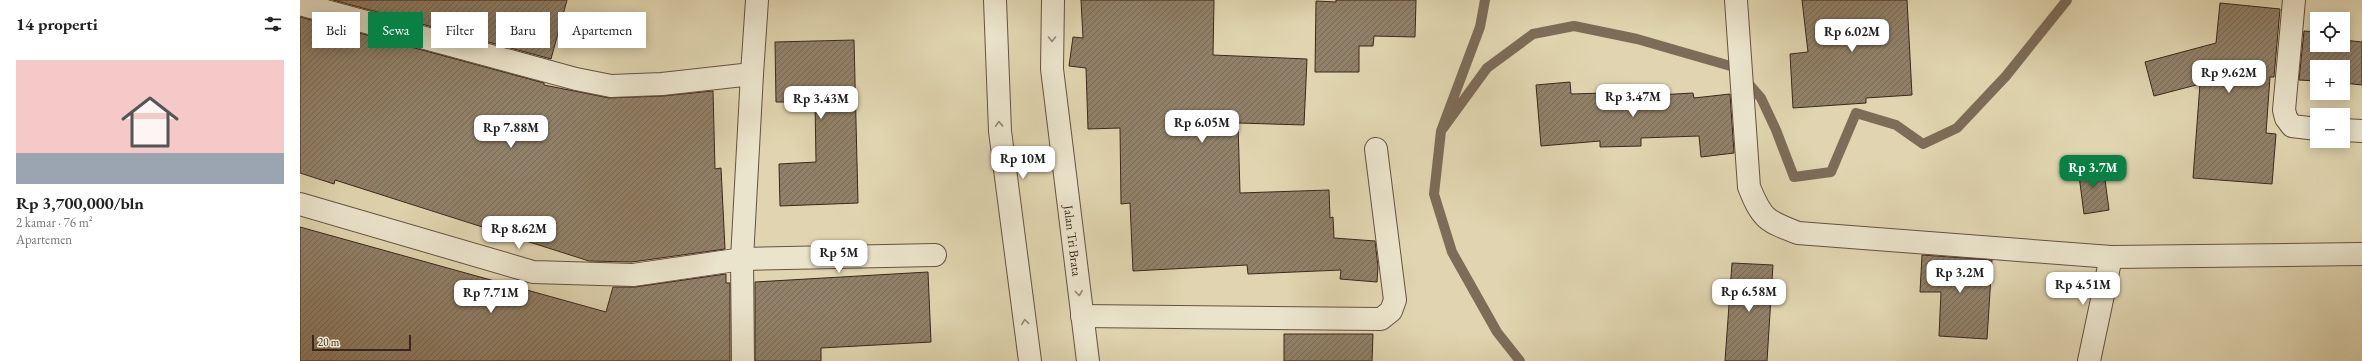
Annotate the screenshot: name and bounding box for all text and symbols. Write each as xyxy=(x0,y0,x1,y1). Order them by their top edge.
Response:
chip: Beli xyxy=(312,12,360,48)
chip: Sewa xyxy=(368,12,423,48)
chip: Filter xyxy=(431,12,488,48)
chip: Baru xyxy=(496,12,550,48)
chip: Apartemen xyxy=(558,12,646,48)
map controls xyxy=(2310,12,2350,148)
button: locate xyxy=(2310,12,2350,52)
text: 14 properti xyxy=(16,13,98,35)
icon: filters xyxy=(262,13,284,35)
pin: Rp 6.02M xyxy=(1811,19,1893,53)
text: Rp 6.02M xyxy=(1824,23,1880,40)
one-way arrow xyxy=(1048,36,1056,42)
pin: Rp 9.62M xyxy=(2188,60,2270,94)
button: + xyxy=(2310,60,2350,100)
text: Rp 9.62M xyxy=(2201,64,2257,81)
pin: Rp 3.47M xyxy=(1592,84,1674,118)
icon: home xyxy=(114,86,186,158)
pin: Rp 3.43M xyxy=(780,86,862,120)
text: Rp 3.47M xyxy=(1605,88,1661,105)
text: Rp 3.43M xyxy=(793,90,849,107)
button: − xyxy=(2310,108,2350,148)
pin: Rp 6.05M xyxy=(1161,110,1243,144)
text: Rp 6.05M xyxy=(1174,114,1230,131)
pin: Rp 7.88M xyxy=(470,115,552,149)
text: Rp 7.88M xyxy=(483,119,539,136)
one-way arrow xyxy=(995,121,1004,127)
pin: Rp 10M xyxy=(990,146,1056,180)
text: Rp 10M xyxy=(1000,150,1046,167)
pin: Rp 3.7M xyxy=(2056,155,2130,189)
text: Rp 3.7M xyxy=(2068,159,2118,176)
text: Rp 3,700,000/bln xyxy=(16,192,144,214)
street label: Jalan Tri Brata xyxy=(1060,203,1086,278)
text: 2 kamar · 76 m² xyxy=(16,214,93,231)
pin: Rp 8.62M xyxy=(478,216,560,250)
text: Rp 8.62M xyxy=(491,220,547,237)
text: Apartemen xyxy=(16,231,72,248)
pin: Rp 5M xyxy=(811,240,867,274)
text: Rp 5M xyxy=(820,244,858,261)
pin: Rp 3.2M xyxy=(1923,260,1997,294)
text: Rp 3.2M xyxy=(1935,264,1985,281)
pin: Rp 4.51M xyxy=(2042,272,2124,306)
text: Rp 4.51M xyxy=(2055,276,2111,293)
pin: Rp 6.58M xyxy=(1708,279,1790,313)
pin: Rp 7.71M xyxy=(450,280,532,314)
text: Rp 6.58M xyxy=(1721,283,1777,300)
text: Rp 7.71M xyxy=(463,284,519,301)
one-way arrow xyxy=(1074,290,1083,296)
one-way arrow xyxy=(1021,319,1030,325)
scale bar xyxy=(312,333,411,352)
text: 20 m xyxy=(318,335,339,349)

